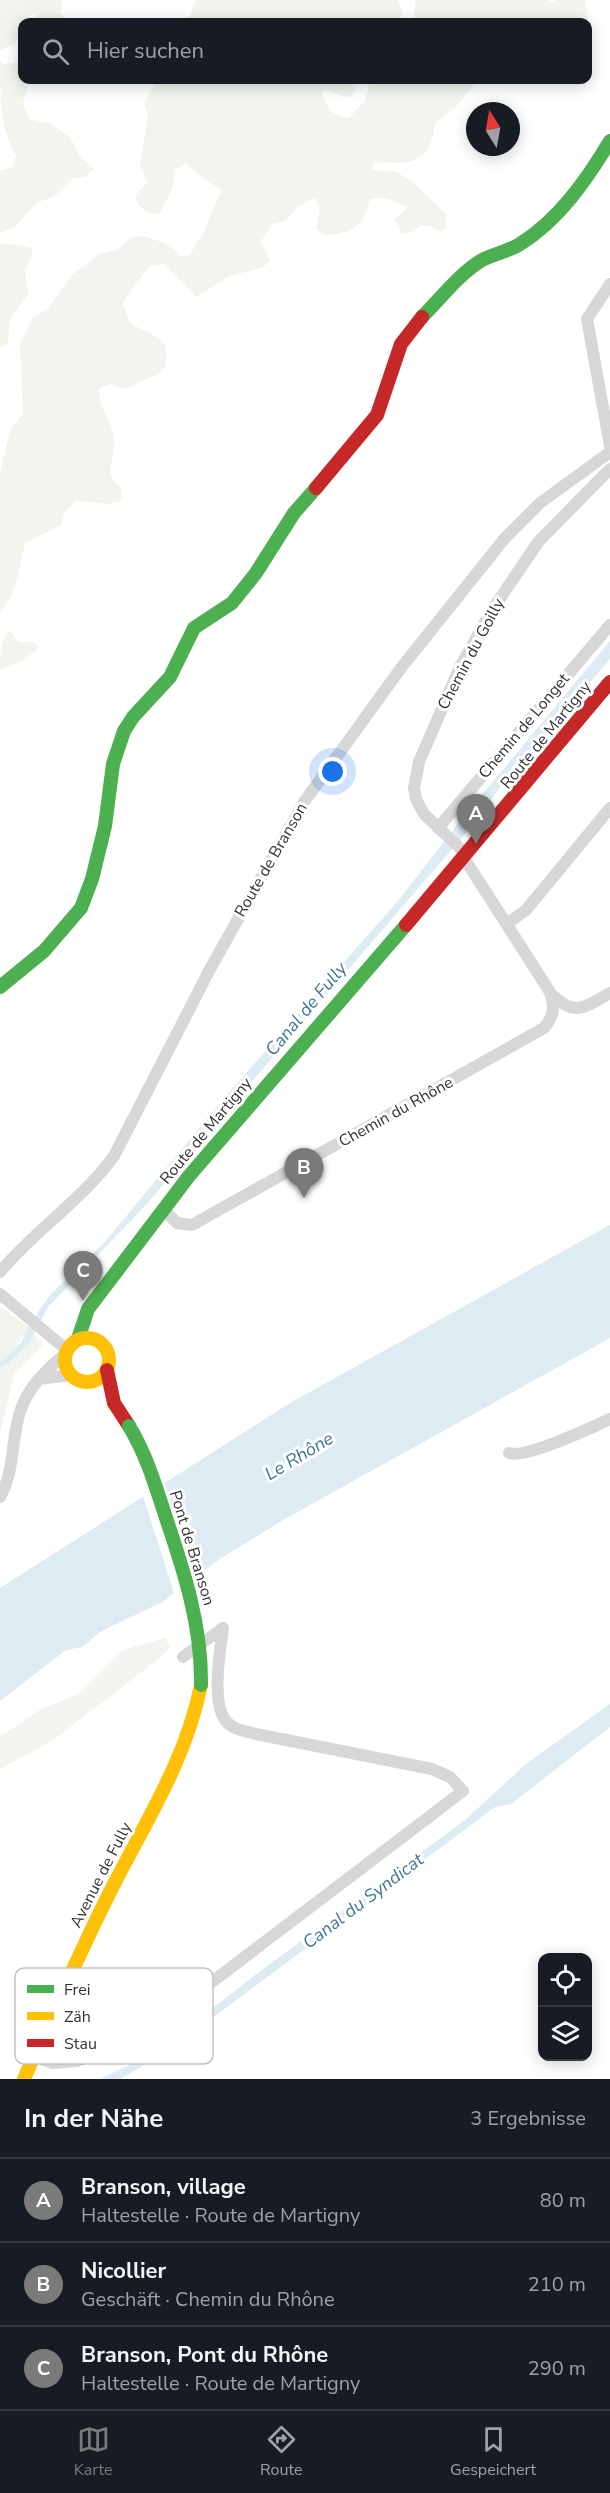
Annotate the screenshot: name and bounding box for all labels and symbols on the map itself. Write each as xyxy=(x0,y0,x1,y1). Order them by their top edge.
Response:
north arrow xyxy=(466,102,520,156)
street label: Chemin du Goilly xyxy=(432,594,510,714)
street label: Chemin de Longet xyxy=(473,668,575,783)
street label: Route de Martigny xyxy=(496,676,597,793)
your location xyxy=(318,757,347,786)
pin: A xyxy=(456,794,496,844)
street label: Route de Branson xyxy=(229,799,313,921)
water label: Canal de Fully xyxy=(260,957,353,1061)
street label: Chemin du Rhône xyxy=(335,1071,457,1153)
street label: Route de Martigny xyxy=(155,1073,258,1189)
pin: B xyxy=(284,1148,324,1198)
pin: C xyxy=(64,1252,103,1301)
water label: Le Rhône xyxy=(260,1426,338,1486)
street label: Pont de Branson xyxy=(164,1488,220,1608)
street label: Avenue de Fully xyxy=(65,1818,137,1931)
water label: Canal du Syndicat xyxy=(298,1847,429,1954)
legend xyxy=(15,1968,213,2064)
text: Frei xyxy=(64,1979,90,2001)
text: Zäh xyxy=(64,2006,91,2028)
text: Stau xyxy=(64,2033,97,2055)

